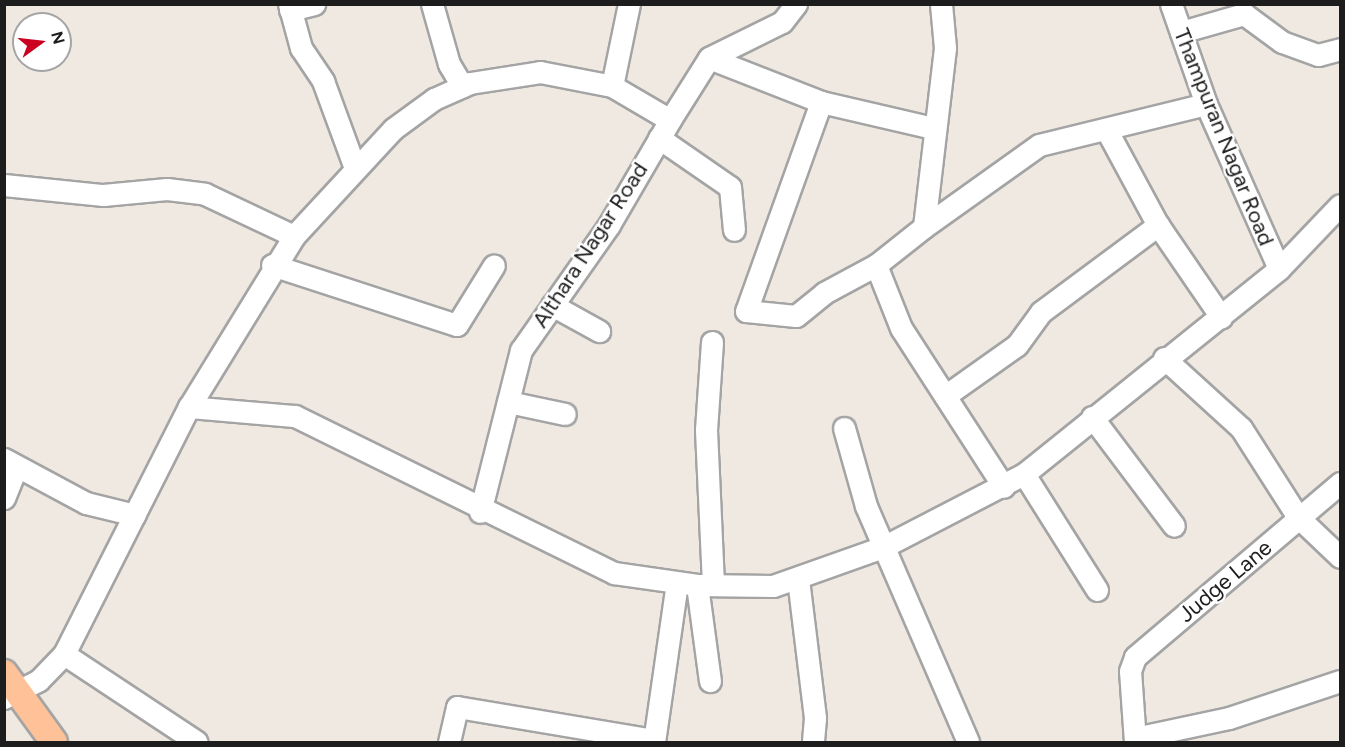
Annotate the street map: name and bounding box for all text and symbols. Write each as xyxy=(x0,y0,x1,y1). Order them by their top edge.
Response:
north arrow xyxy=(12,12,72,72)
street label: Thampuran Nagar Road xyxy=(1168,25,1280,249)
text: N xyxy=(47,29,69,46)
street label: Althara Nagar Road xyxy=(527,157,653,333)
street label: Judge Lane xyxy=(1173,534,1277,628)

